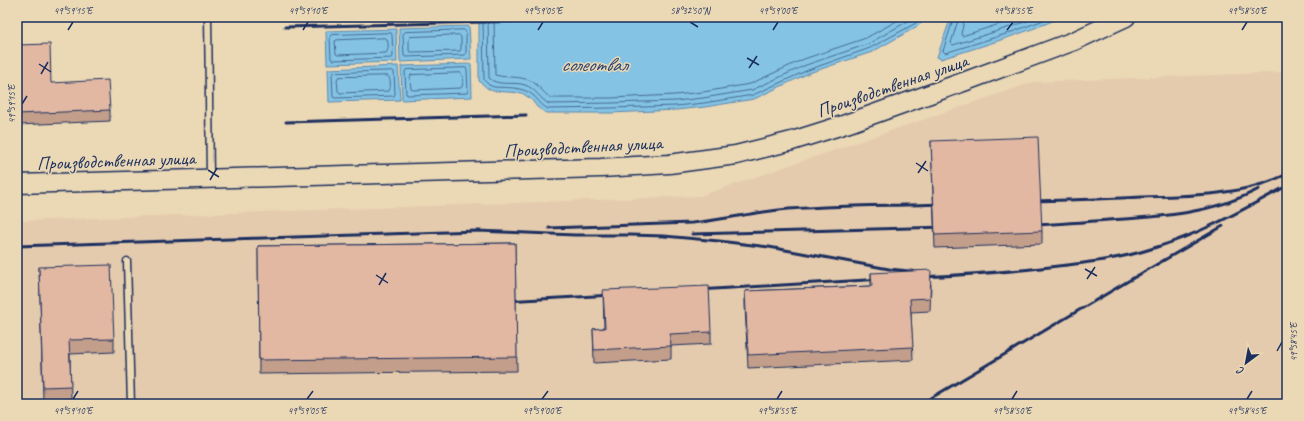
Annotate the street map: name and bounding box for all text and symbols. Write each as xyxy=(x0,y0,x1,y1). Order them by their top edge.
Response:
text: 49°59'15"E xyxy=(54,4,94,17)
text: 49°59'10"E xyxy=(289,4,329,17)
text: 49°59'05"E xyxy=(524,4,564,17)
text: 58°32'50"N xyxy=(670,4,712,17)
text: 49°59'00"E xyxy=(759,4,799,17)
text: 49°58'55"E xyxy=(994,4,1034,17)
text: 49°58'50"E xyxy=(1228,4,1268,17)
street label: Производственная улица xyxy=(814,48,973,123)
water label: солеотвал xyxy=(561,52,630,77)
text: 49°59'15"E xyxy=(5,83,18,123)
street label: Производственная улица xyxy=(503,131,665,163)
street label: Производственная улица xyxy=(36,146,198,176)
text: 49°58'45"E xyxy=(1287,321,1300,361)
north arrow xyxy=(1226,343,1266,383)
text: С xyxy=(1233,363,1247,379)
text: 49°59'10"E xyxy=(54,404,94,417)
text: 49°59'05"E xyxy=(288,404,328,417)
text: 49°59'00"E xyxy=(523,404,563,417)
text: 49°58'55"E xyxy=(758,404,798,417)
text: 49°58'50"E xyxy=(993,404,1033,417)
text: 49°58'45"E xyxy=(1228,404,1268,417)

